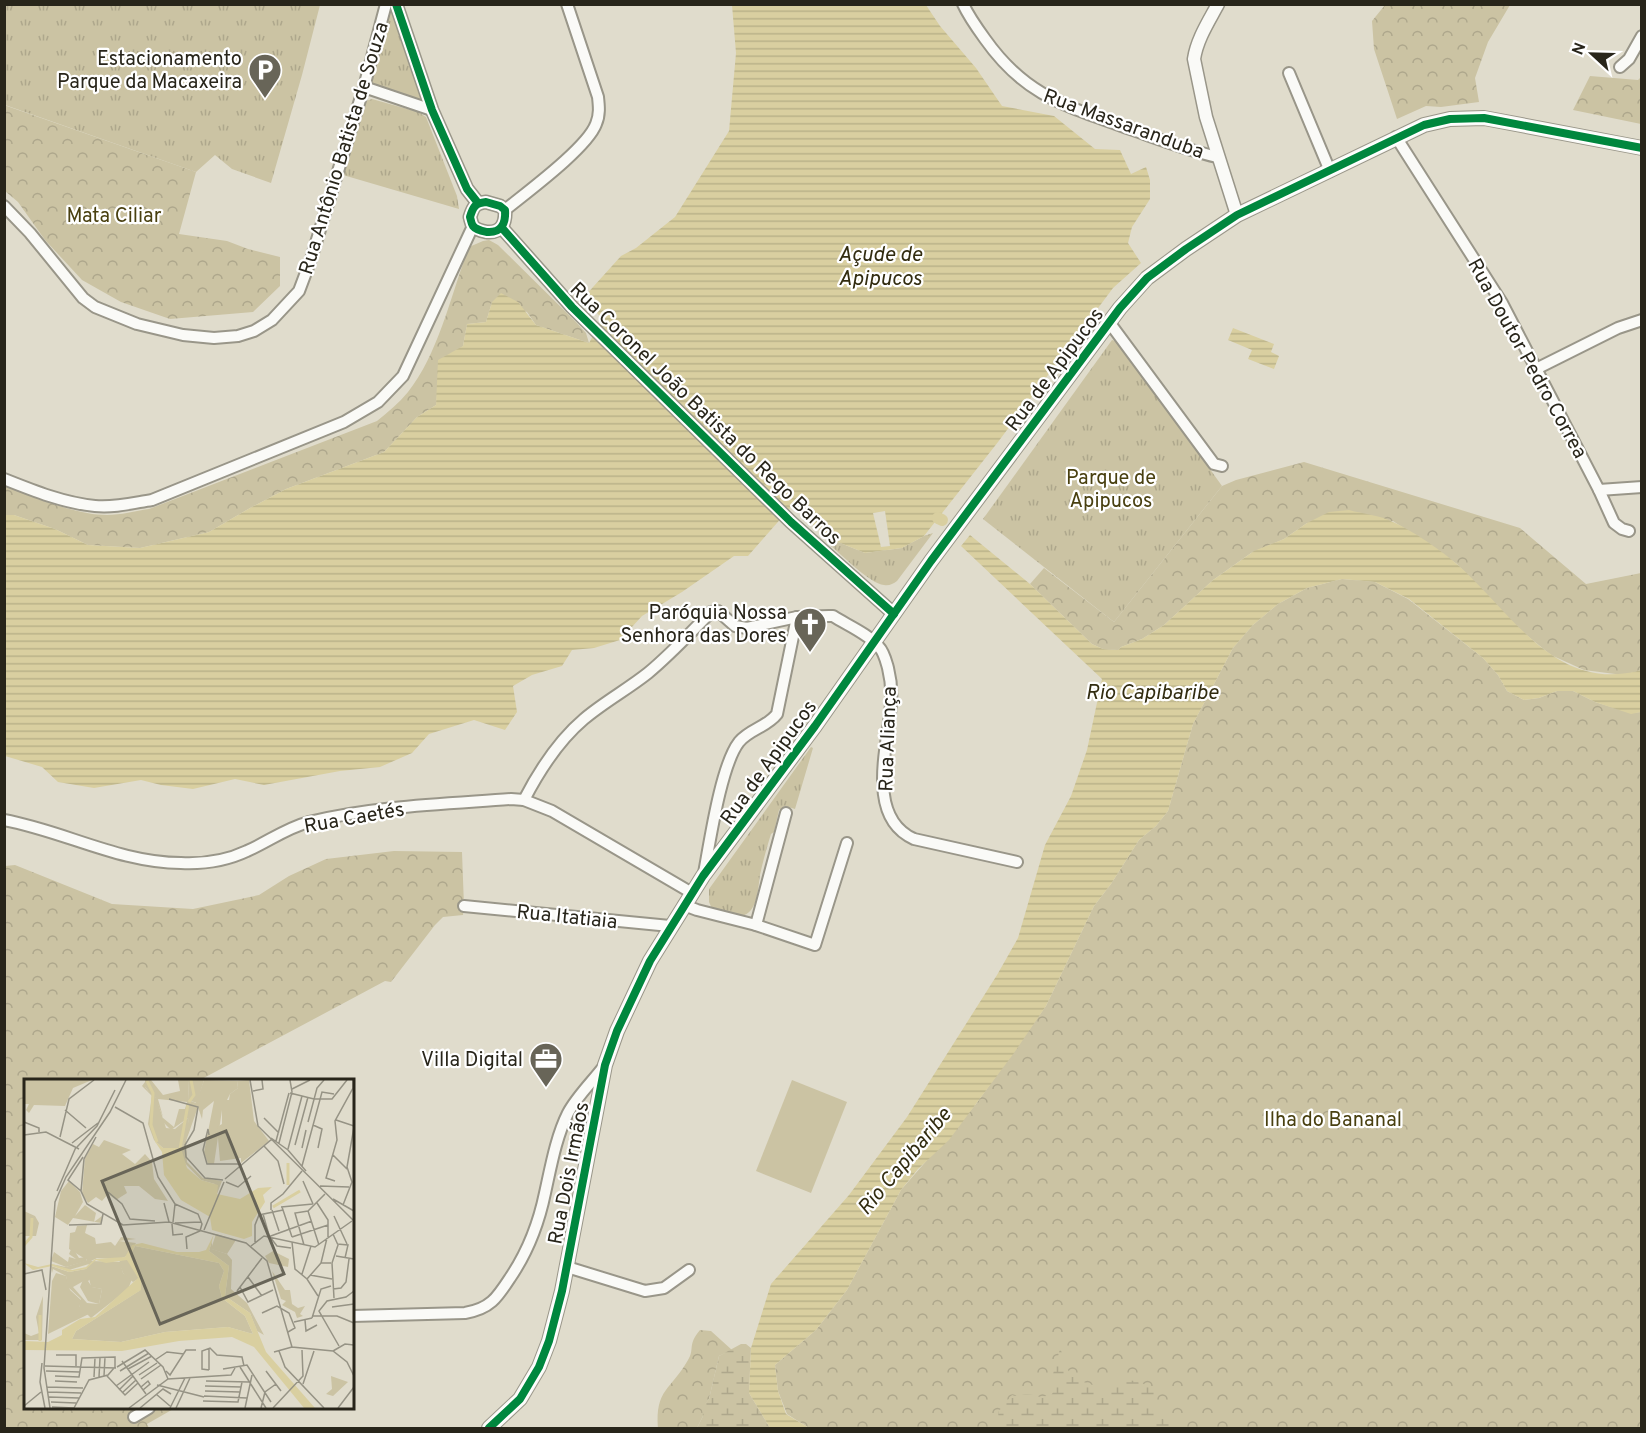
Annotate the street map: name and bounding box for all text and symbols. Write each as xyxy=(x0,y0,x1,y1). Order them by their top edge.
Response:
street label: Rua Antônio Batista de Souza xyxy=(294,19,396,278)
north arrow xyxy=(1562,24,1622,84)
text: N xyxy=(1569,40,1591,58)
place label: Estacionamento Parque da Macaxeira xyxy=(57,47,242,96)
parking icon: Estacionamento Parque da Macaxeira xyxy=(247,52,283,99)
street label: Rua Massaranduba xyxy=(1039,84,1207,166)
park label: Mata Ciliar xyxy=(66,204,162,230)
water label: Açude de Apipucos xyxy=(838,242,923,293)
street label: Rua Doutor Pedro Correa xyxy=(1460,254,1592,464)
street label: Rua Coronel João Batista do Rego Barros xyxy=(563,277,846,552)
street label: Rua de Apipucos xyxy=(1001,303,1111,437)
park label: Parque de Apipucos xyxy=(1066,466,1156,515)
place label: Paróquia Nossa Senhora das Dores xyxy=(620,601,787,650)
church icon: Paróquia Nossa Senhora das Dores xyxy=(792,606,828,653)
water label: Rio Capibaribe xyxy=(1086,680,1220,707)
street label: Rua Aliança xyxy=(874,686,904,792)
street label: Rua de Apipucos xyxy=(715,695,824,831)
street label: Rua Caetés xyxy=(302,797,407,841)
street label: Rua Itatiaia xyxy=(515,900,618,936)
office icon: Villa Digital xyxy=(528,1041,564,1088)
place label: Villa Digital xyxy=(421,1048,523,1074)
inset map xyxy=(24,1079,354,1409)
street label: Rua Dois Irmãos xyxy=(543,1100,597,1247)
water label: Rio Capibaribe xyxy=(852,1102,959,1222)
park label: Ilha do Bananal xyxy=(1264,1108,1402,1134)

